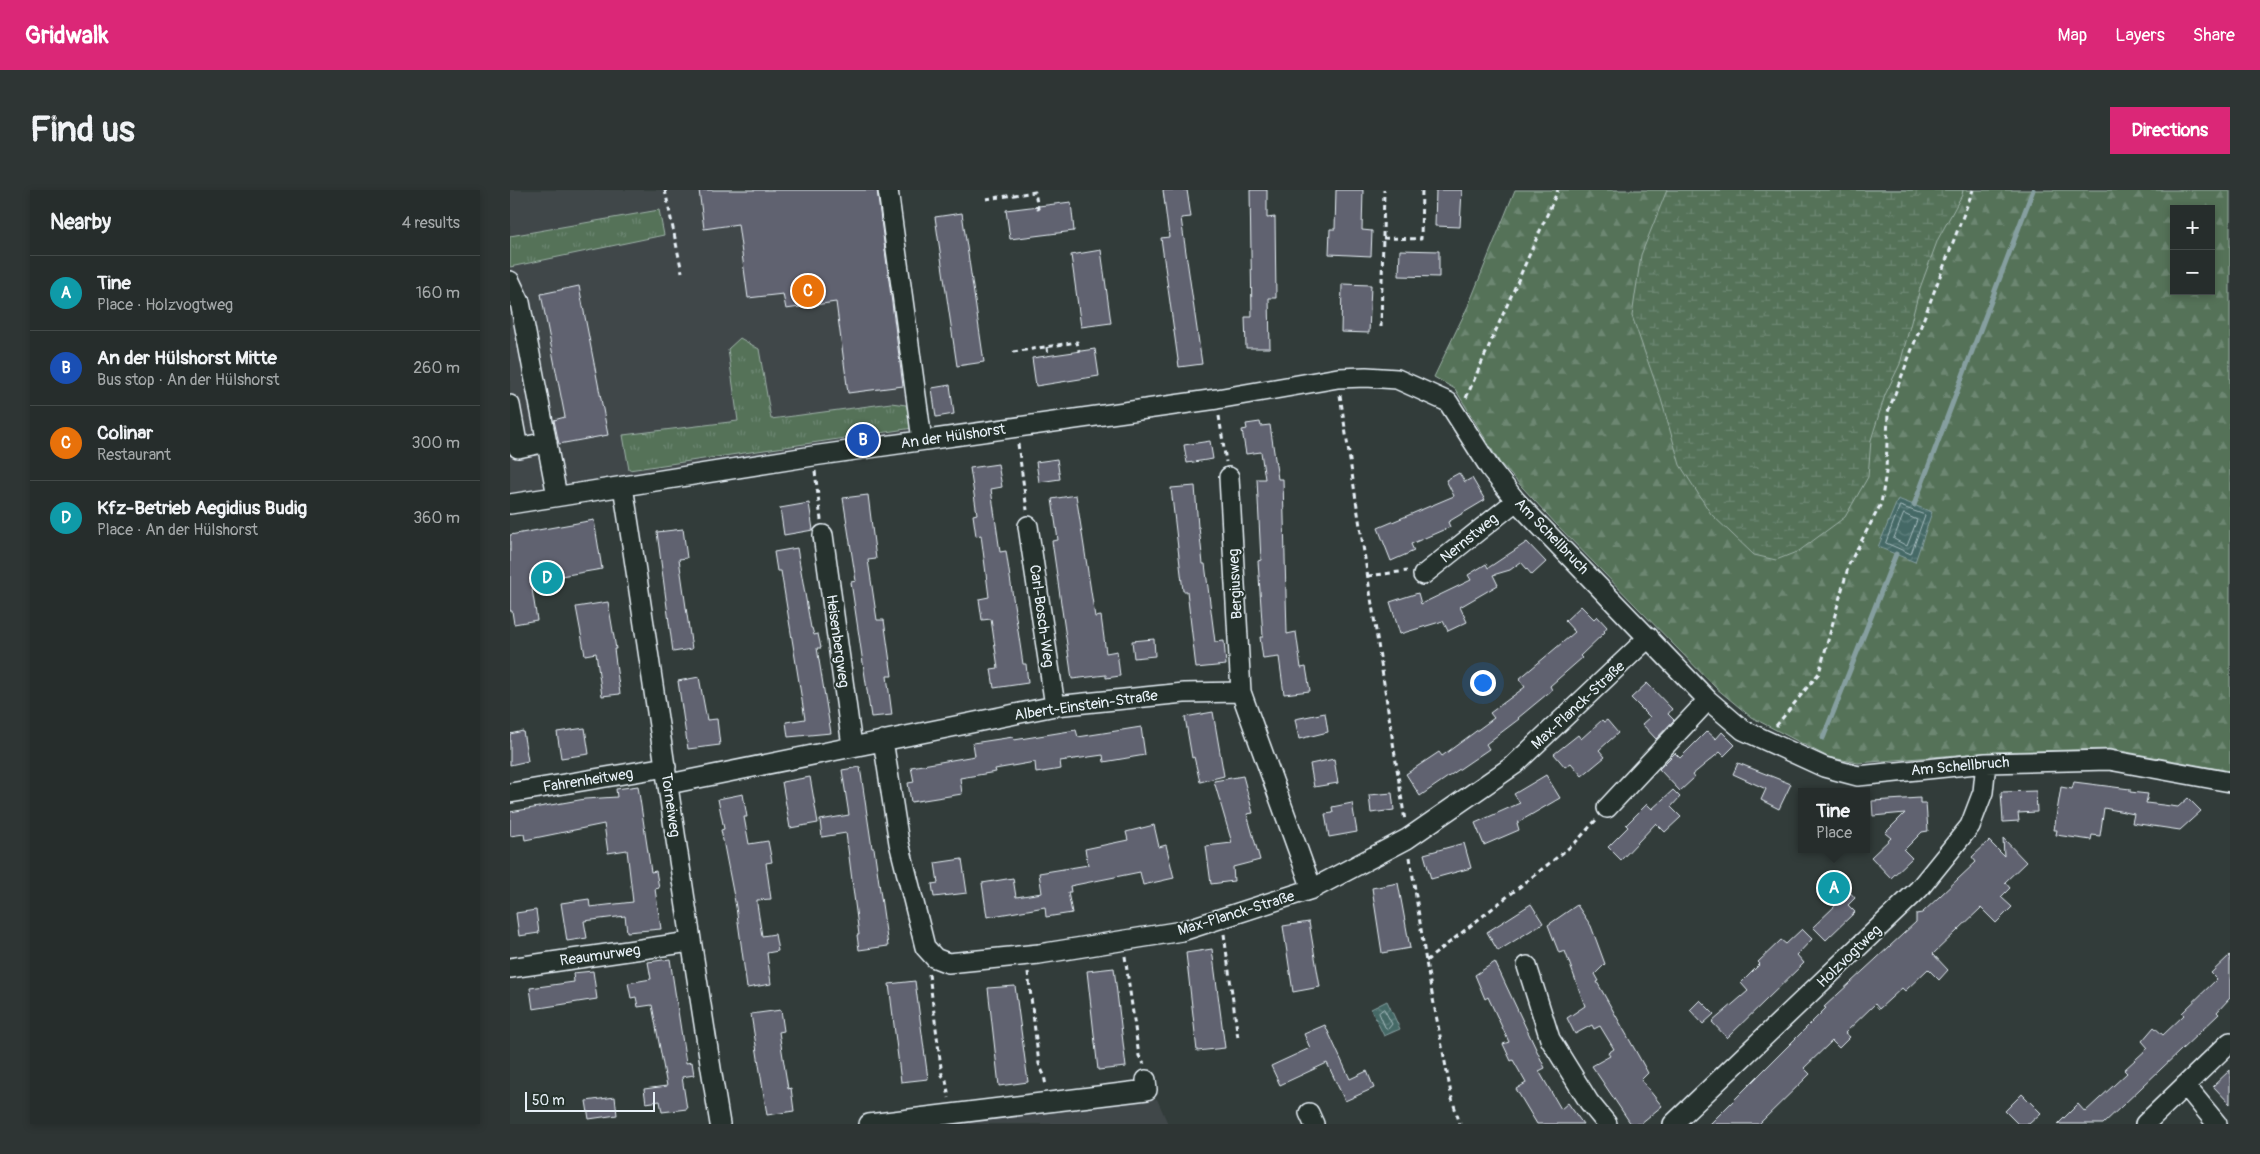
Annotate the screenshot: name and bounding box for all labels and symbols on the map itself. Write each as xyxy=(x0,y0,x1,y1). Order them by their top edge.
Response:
pin: C xyxy=(792,272,824,310)
street label: An der Hülshorst xyxy=(899,420,1008,453)
pin: B xyxy=(847,421,879,459)
street label: Am Schellbruch xyxy=(1510,494,1593,579)
street label: Nernstweg xyxy=(1437,509,1502,567)
street label: Bergiusweg xyxy=(1224,548,1247,620)
pin: D xyxy=(531,559,563,597)
street label: Carl-Bosch-Weg xyxy=(1025,563,1058,669)
street label: Heisenbergweg xyxy=(822,593,853,689)
street label: Max-Planck-Straße xyxy=(1528,657,1630,754)
your location xyxy=(1470,670,1496,696)
street label: Albert-Einstein-Straße xyxy=(1013,686,1160,725)
street label: Am Schellbruch xyxy=(1910,753,2010,780)
street label: Fahrenheitweg xyxy=(542,764,635,797)
street label: Torneiweg xyxy=(657,772,684,838)
pin: A xyxy=(1818,869,1850,907)
street label: Max-Planck-Straße xyxy=(1175,887,1297,940)
street label: Holzvogtweg xyxy=(1813,921,1886,992)
street label: Reaumurweg xyxy=(559,940,642,971)
scale bar xyxy=(525,1089,655,1112)

